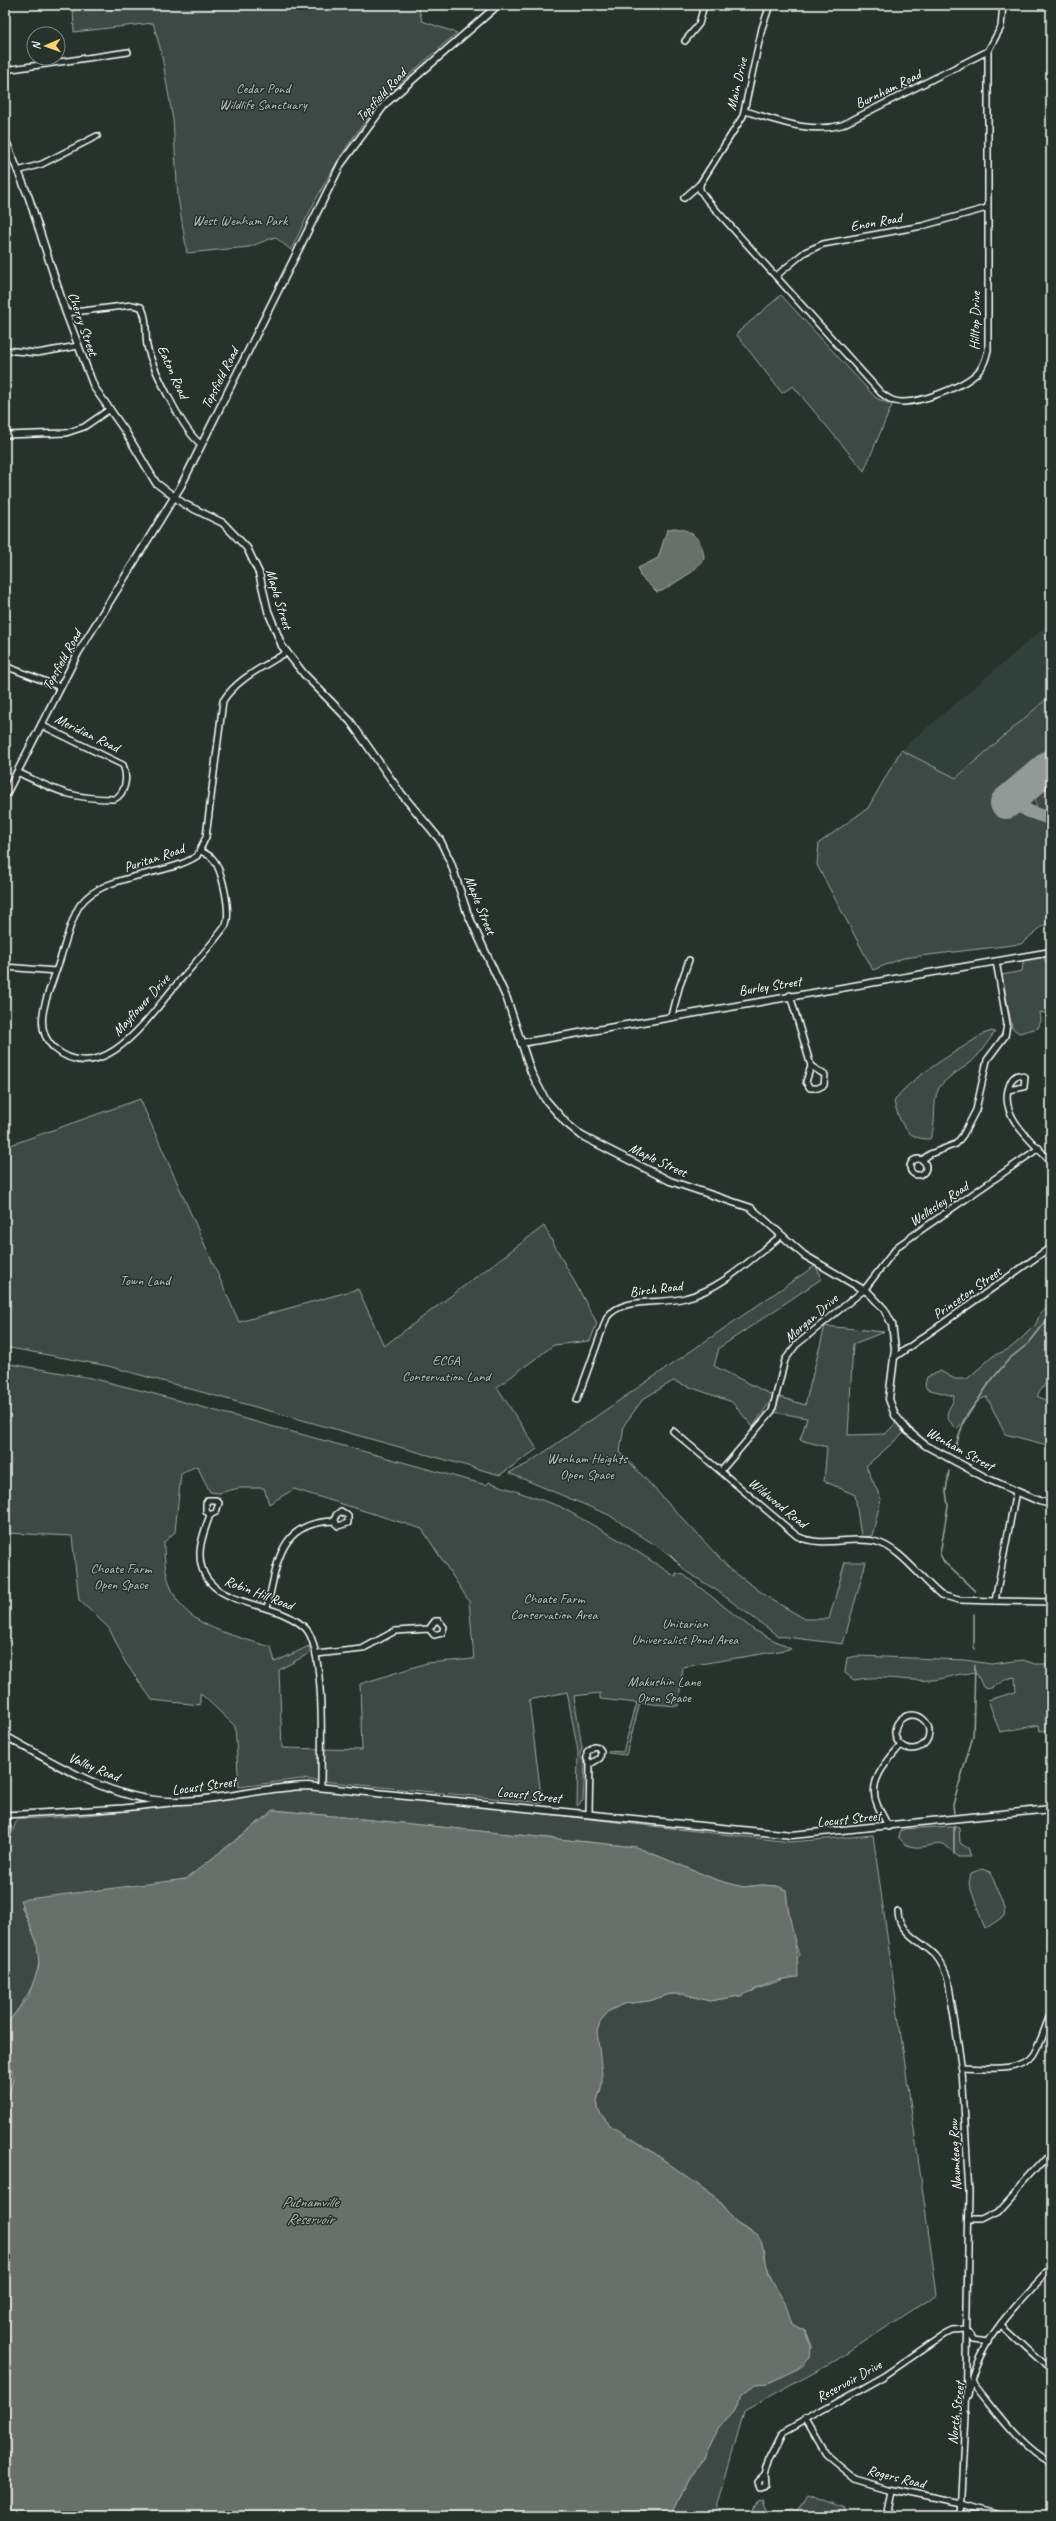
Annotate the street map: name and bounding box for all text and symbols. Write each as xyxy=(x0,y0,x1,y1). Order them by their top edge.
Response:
north arrow xyxy=(26,26,66,66)
text: N xyxy=(29,41,43,50)
street label: Main Drive xyxy=(723,55,752,112)
street label: Topsfield Road xyxy=(352,63,412,125)
street label: Burnham Road xyxy=(852,65,926,112)
park label: Cedar Pond Wildlife Sanctuary xyxy=(219,80,308,113)
street label: Enon Road xyxy=(849,209,905,235)
park label: West Wenham Park xyxy=(193,212,289,229)
street label: Cherry Street xyxy=(64,290,102,359)
street label: Hilltop Drive xyxy=(966,290,984,350)
street label: Topsfield Road xyxy=(197,342,244,411)
street label: Eaton Road xyxy=(154,343,193,404)
street label: Maple Street xyxy=(262,567,297,632)
street label: Topsfield Road xyxy=(38,625,87,693)
street label: Meridian Road xyxy=(52,710,124,757)
street label: Puritan Road xyxy=(122,840,189,876)
street label: Maple Street xyxy=(461,873,500,938)
street label: Mayflower Drive xyxy=(109,969,174,1039)
street label: Burley Street xyxy=(738,972,805,999)
street label: Maple Street xyxy=(626,1139,691,1181)
street label: Wellesley Road xyxy=(906,1177,974,1230)
street label: Princeton Street xyxy=(929,1262,1006,1323)
park label: Town Land xyxy=(120,1272,173,1289)
street label: Birch Road xyxy=(629,1277,686,1301)
street label: Morgan Drive xyxy=(781,1289,842,1346)
park label: ECGA Conservation Land xyxy=(402,1352,492,1385)
street label: Wenham Street xyxy=(923,1423,999,1476)
park label: Wenham Heights Open Space xyxy=(547,1450,628,1483)
street label: Wildwood Road xyxy=(745,1474,813,1533)
park label: Choate Farm Open Space xyxy=(90,1560,153,1593)
street label: Robin Hill Road xyxy=(222,1572,298,1615)
park label: Choate Farm Conservation Area xyxy=(510,1590,598,1623)
park label: Unitarian Universalist Pond Area xyxy=(632,1615,739,1648)
park label: Makushin Lane Open Space xyxy=(628,1673,702,1706)
street label: Valley Road xyxy=(66,1749,124,1786)
street label: Locust Street xyxy=(171,1773,239,1799)
street label: Locust Street xyxy=(496,1783,564,1807)
street label: Locust Street xyxy=(816,1807,884,1831)
street label: Naumkeag Row xyxy=(945,2117,965,2191)
water label: Putnamville Reservoir xyxy=(282,2193,340,2229)
street label: Reservoir Drive xyxy=(813,2355,886,2406)
street label: North Street xyxy=(944,2378,969,2445)
street label: Rogers Road xyxy=(865,2462,929,2493)

